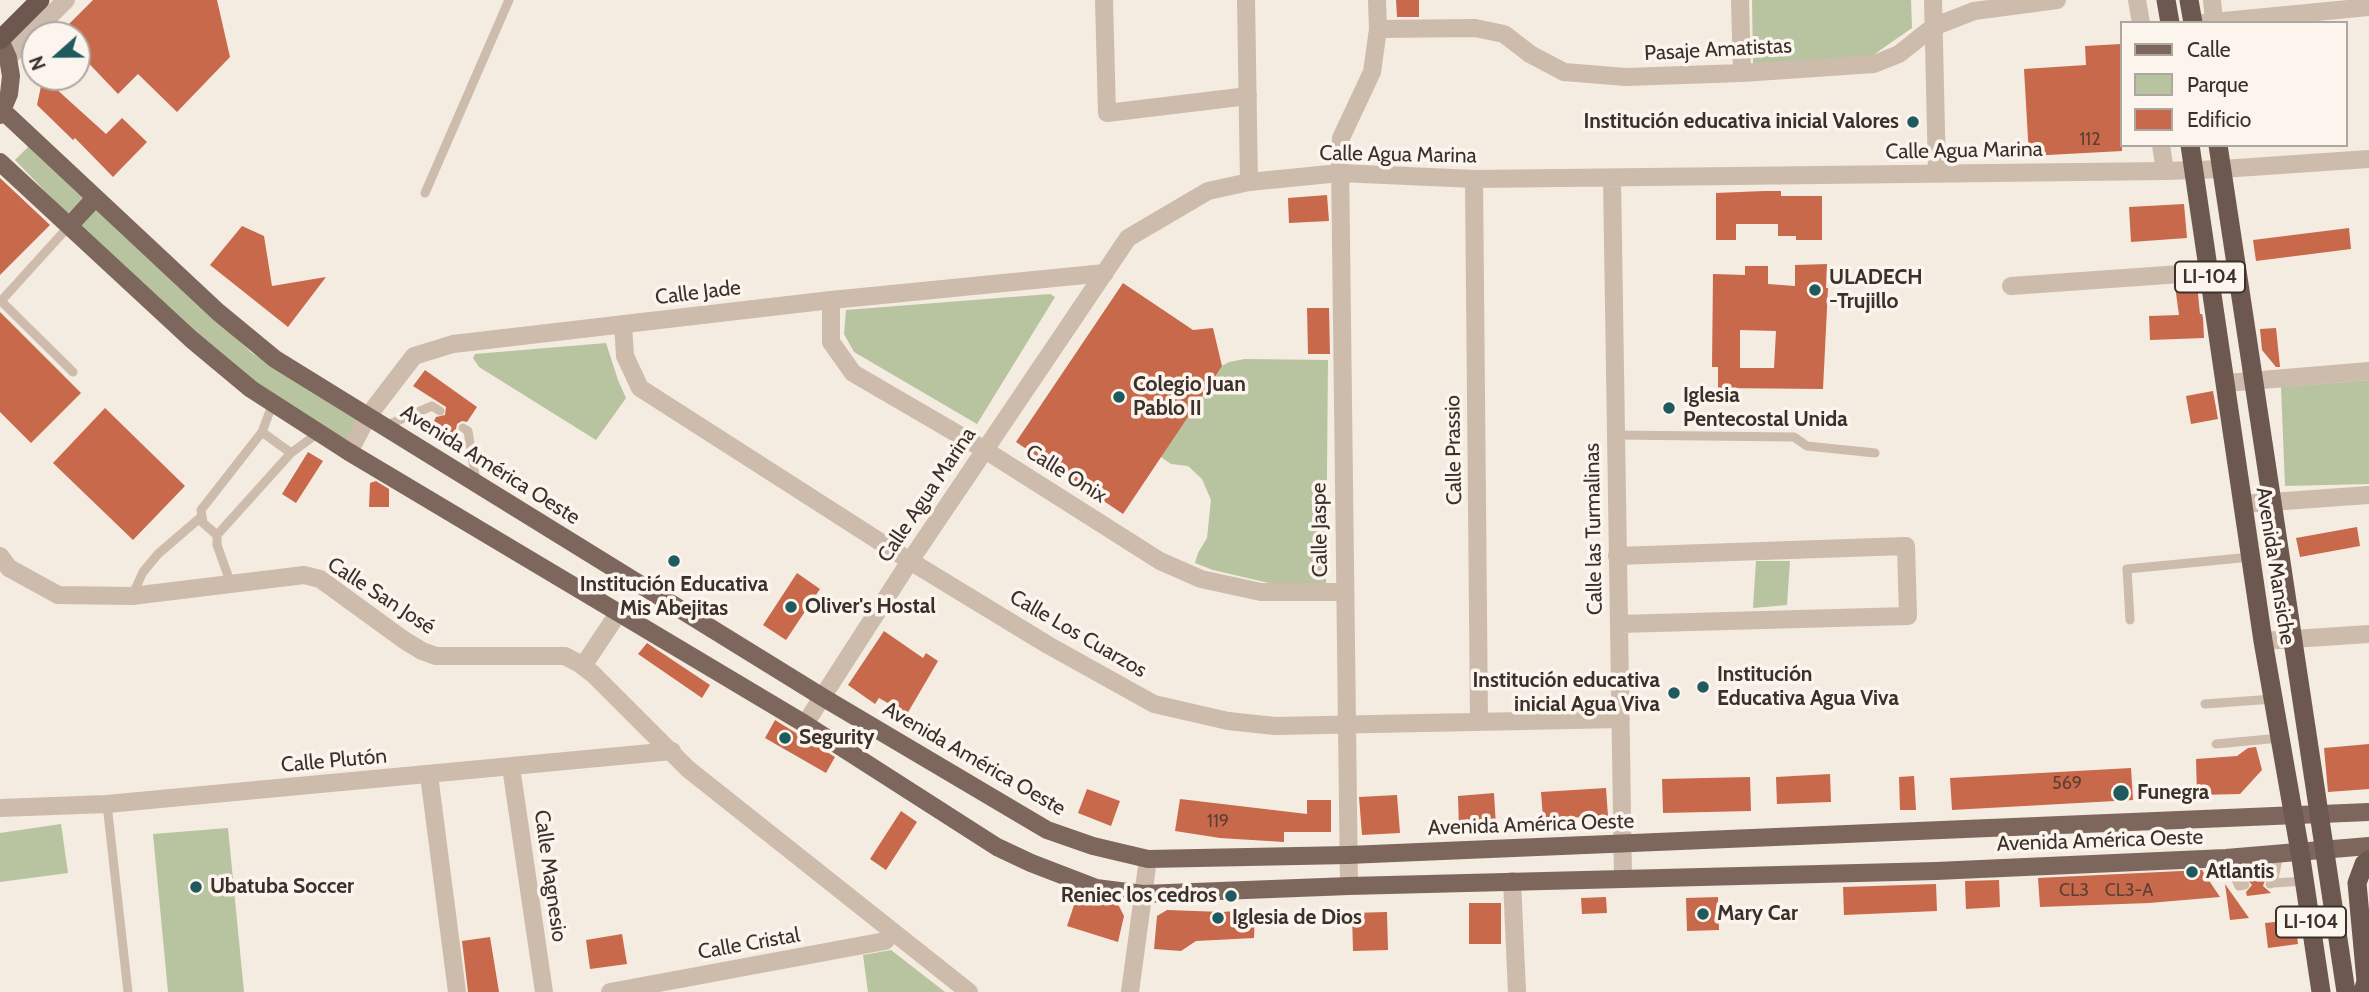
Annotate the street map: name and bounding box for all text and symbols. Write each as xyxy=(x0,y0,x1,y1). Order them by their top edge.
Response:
north arrow xyxy=(21,21,91,91)
legend xyxy=(2120,21,2348,147)
street label: Pasaje Amatistas xyxy=(1644,34,1792,66)
text: Calle xyxy=(2187,37,2231,62)
text: N xyxy=(25,53,51,73)
text: Parque xyxy=(2187,72,2249,97)
text: Edificio xyxy=(2187,107,2251,132)
place label: Institución educativa inicial Valores xyxy=(1583,109,1899,135)
marker: Institución educativa inicial Valores xyxy=(1905,114,1921,130)
house number: 112 xyxy=(2079,129,2101,151)
street label: Calle Agua Marina xyxy=(1885,137,2043,165)
street label: Calle Agua Marina xyxy=(1319,141,1477,169)
road number: LI-104 xyxy=(2175,262,2245,292)
place label: ULADECH -Trujillo xyxy=(1829,265,1923,315)
street label: Calle Jade xyxy=(654,275,742,311)
marker: ULADECH -Trujillo xyxy=(1807,282,1823,298)
place label: Colegio Juan Pablo II xyxy=(1133,372,1246,422)
place label: Iglesia Pentecostal Unida xyxy=(1683,383,1848,433)
marker: Colegio Juan Pablo II xyxy=(1111,389,1127,405)
street label: Calle Prassio xyxy=(1440,395,1468,505)
street label: Avenida América Oeste xyxy=(396,400,584,530)
marker: Iglesia Pentecostal Unida xyxy=(1661,400,1677,416)
street label: Calle Agua Marina xyxy=(873,423,981,567)
street label: Calle Onix xyxy=(1021,439,1111,509)
street label: Calle las Turmalinas xyxy=(1580,443,1608,615)
street label: Calle Jaspe xyxy=(1307,482,1333,578)
street label: Avenida Mansiche xyxy=(2250,485,2300,647)
street label: Calle San José xyxy=(322,552,440,640)
marker: Institución Educativa Mis Abejitas xyxy=(666,553,682,569)
place label: Institución Educativa Mis Abejitas xyxy=(580,572,768,622)
street label: Calle Los Cuarzos xyxy=(1005,585,1151,683)
place label: Oliver's Hostal xyxy=(805,594,936,620)
marker: Oliver's Hostal xyxy=(783,599,799,615)
place label: Institución Educativa Agua Viva xyxy=(1717,662,1899,712)
place label: Institución educativa inicial Agua Viva xyxy=(1473,668,1660,718)
marker: Institución Educativa Agua Viva xyxy=(1695,679,1711,695)
marker: Institución educativa inicial Agua Viva xyxy=(1666,685,1682,701)
street label: Avenida América Oeste xyxy=(878,696,1070,822)
place label: Segurity xyxy=(799,725,875,751)
marker: Segurity xyxy=(777,730,793,746)
street label: Calle Plutón xyxy=(280,744,388,778)
house number: 569 xyxy=(2052,773,2082,795)
place label: Funegra xyxy=(2137,780,2209,806)
marker: Funegra xyxy=(2111,783,2131,803)
street label: Calle Magnesio xyxy=(528,808,572,944)
street label: Avenida América Oeste xyxy=(1427,809,1635,841)
house number: 119 xyxy=(1207,811,1229,833)
street label: Avenida América Oeste xyxy=(1996,825,2204,857)
place label: Atlantis xyxy=(2206,859,2274,885)
marker: Atlantis xyxy=(2184,864,2200,880)
place label: Ubatuba Soccer xyxy=(210,874,354,900)
marker: Ubatuba Soccer xyxy=(188,879,204,895)
house number: CL3 xyxy=(2059,880,2089,902)
house number: CL3-A xyxy=(2105,880,2153,902)
place label: Reniec los cedros xyxy=(1061,883,1217,909)
marker: Reniec los cedros xyxy=(1223,888,1239,904)
place label: Mary Car xyxy=(1717,901,1798,927)
place label: Iglesia de Dios xyxy=(1232,905,1362,931)
marker: Mary Car xyxy=(1695,906,1711,922)
road number: LI-104 xyxy=(2276,906,2346,938)
marker: Iglesia de Dios xyxy=(1210,910,1226,926)
street label: Calle Cristal xyxy=(696,923,802,965)

